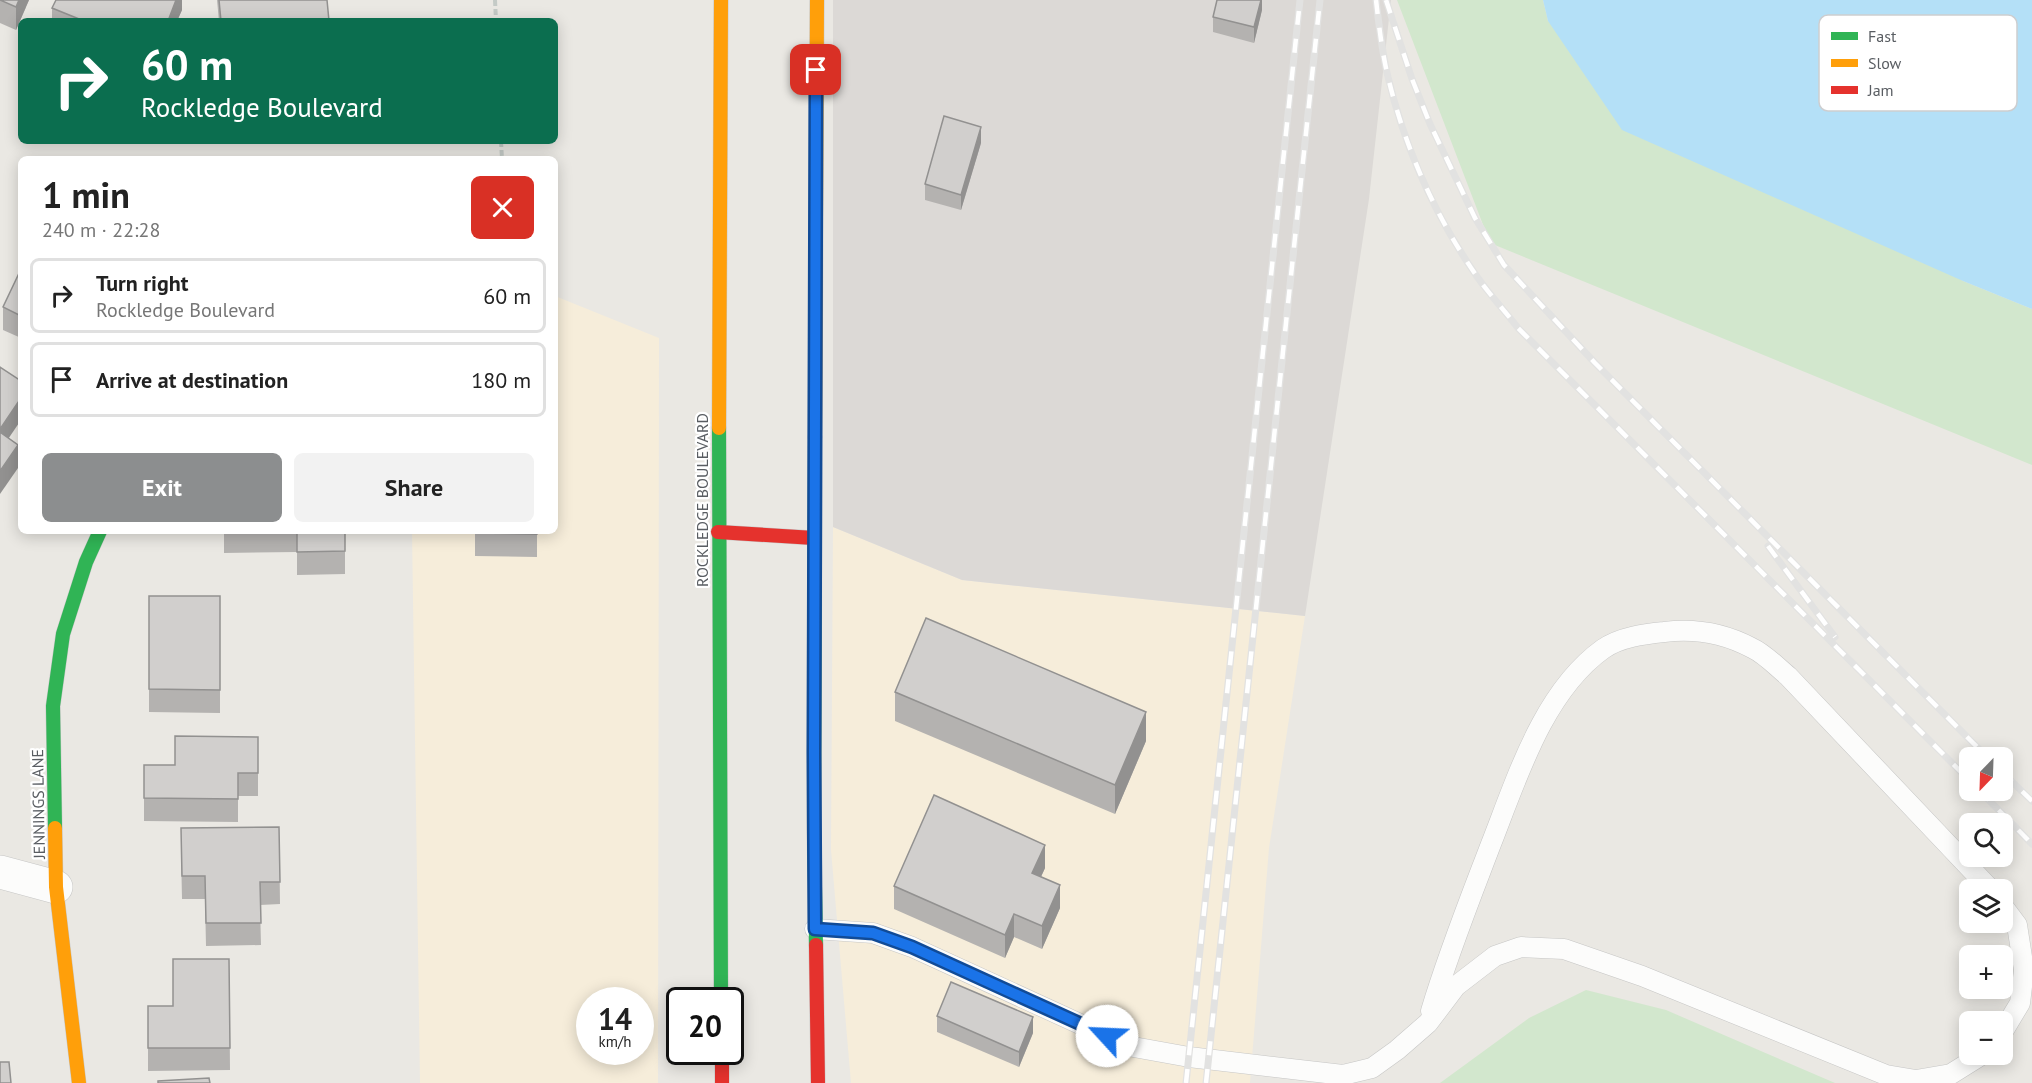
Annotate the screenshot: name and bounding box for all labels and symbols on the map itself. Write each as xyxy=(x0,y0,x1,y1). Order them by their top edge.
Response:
legend xyxy=(1819,15,2017,111)
text: Fast xyxy=(1868,26,1897,46)
pin xyxy=(790,44,841,95)
text: Slow xyxy=(1868,53,1902,73)
text: Jam xyxy=(1867,80,1894,100)
street label: ROCKLEDGE BOULEVARD xyxy=(692,413,712,587)
north arrow xyxy=(1959,747,2013,801)
street label: JENNINGS LANE xyxy=(27,749,49,860)
speed limit sign: 20 xyxy=(666,987,744,1065)
position arrow xyxy=(1075,1004,1139,1068)

